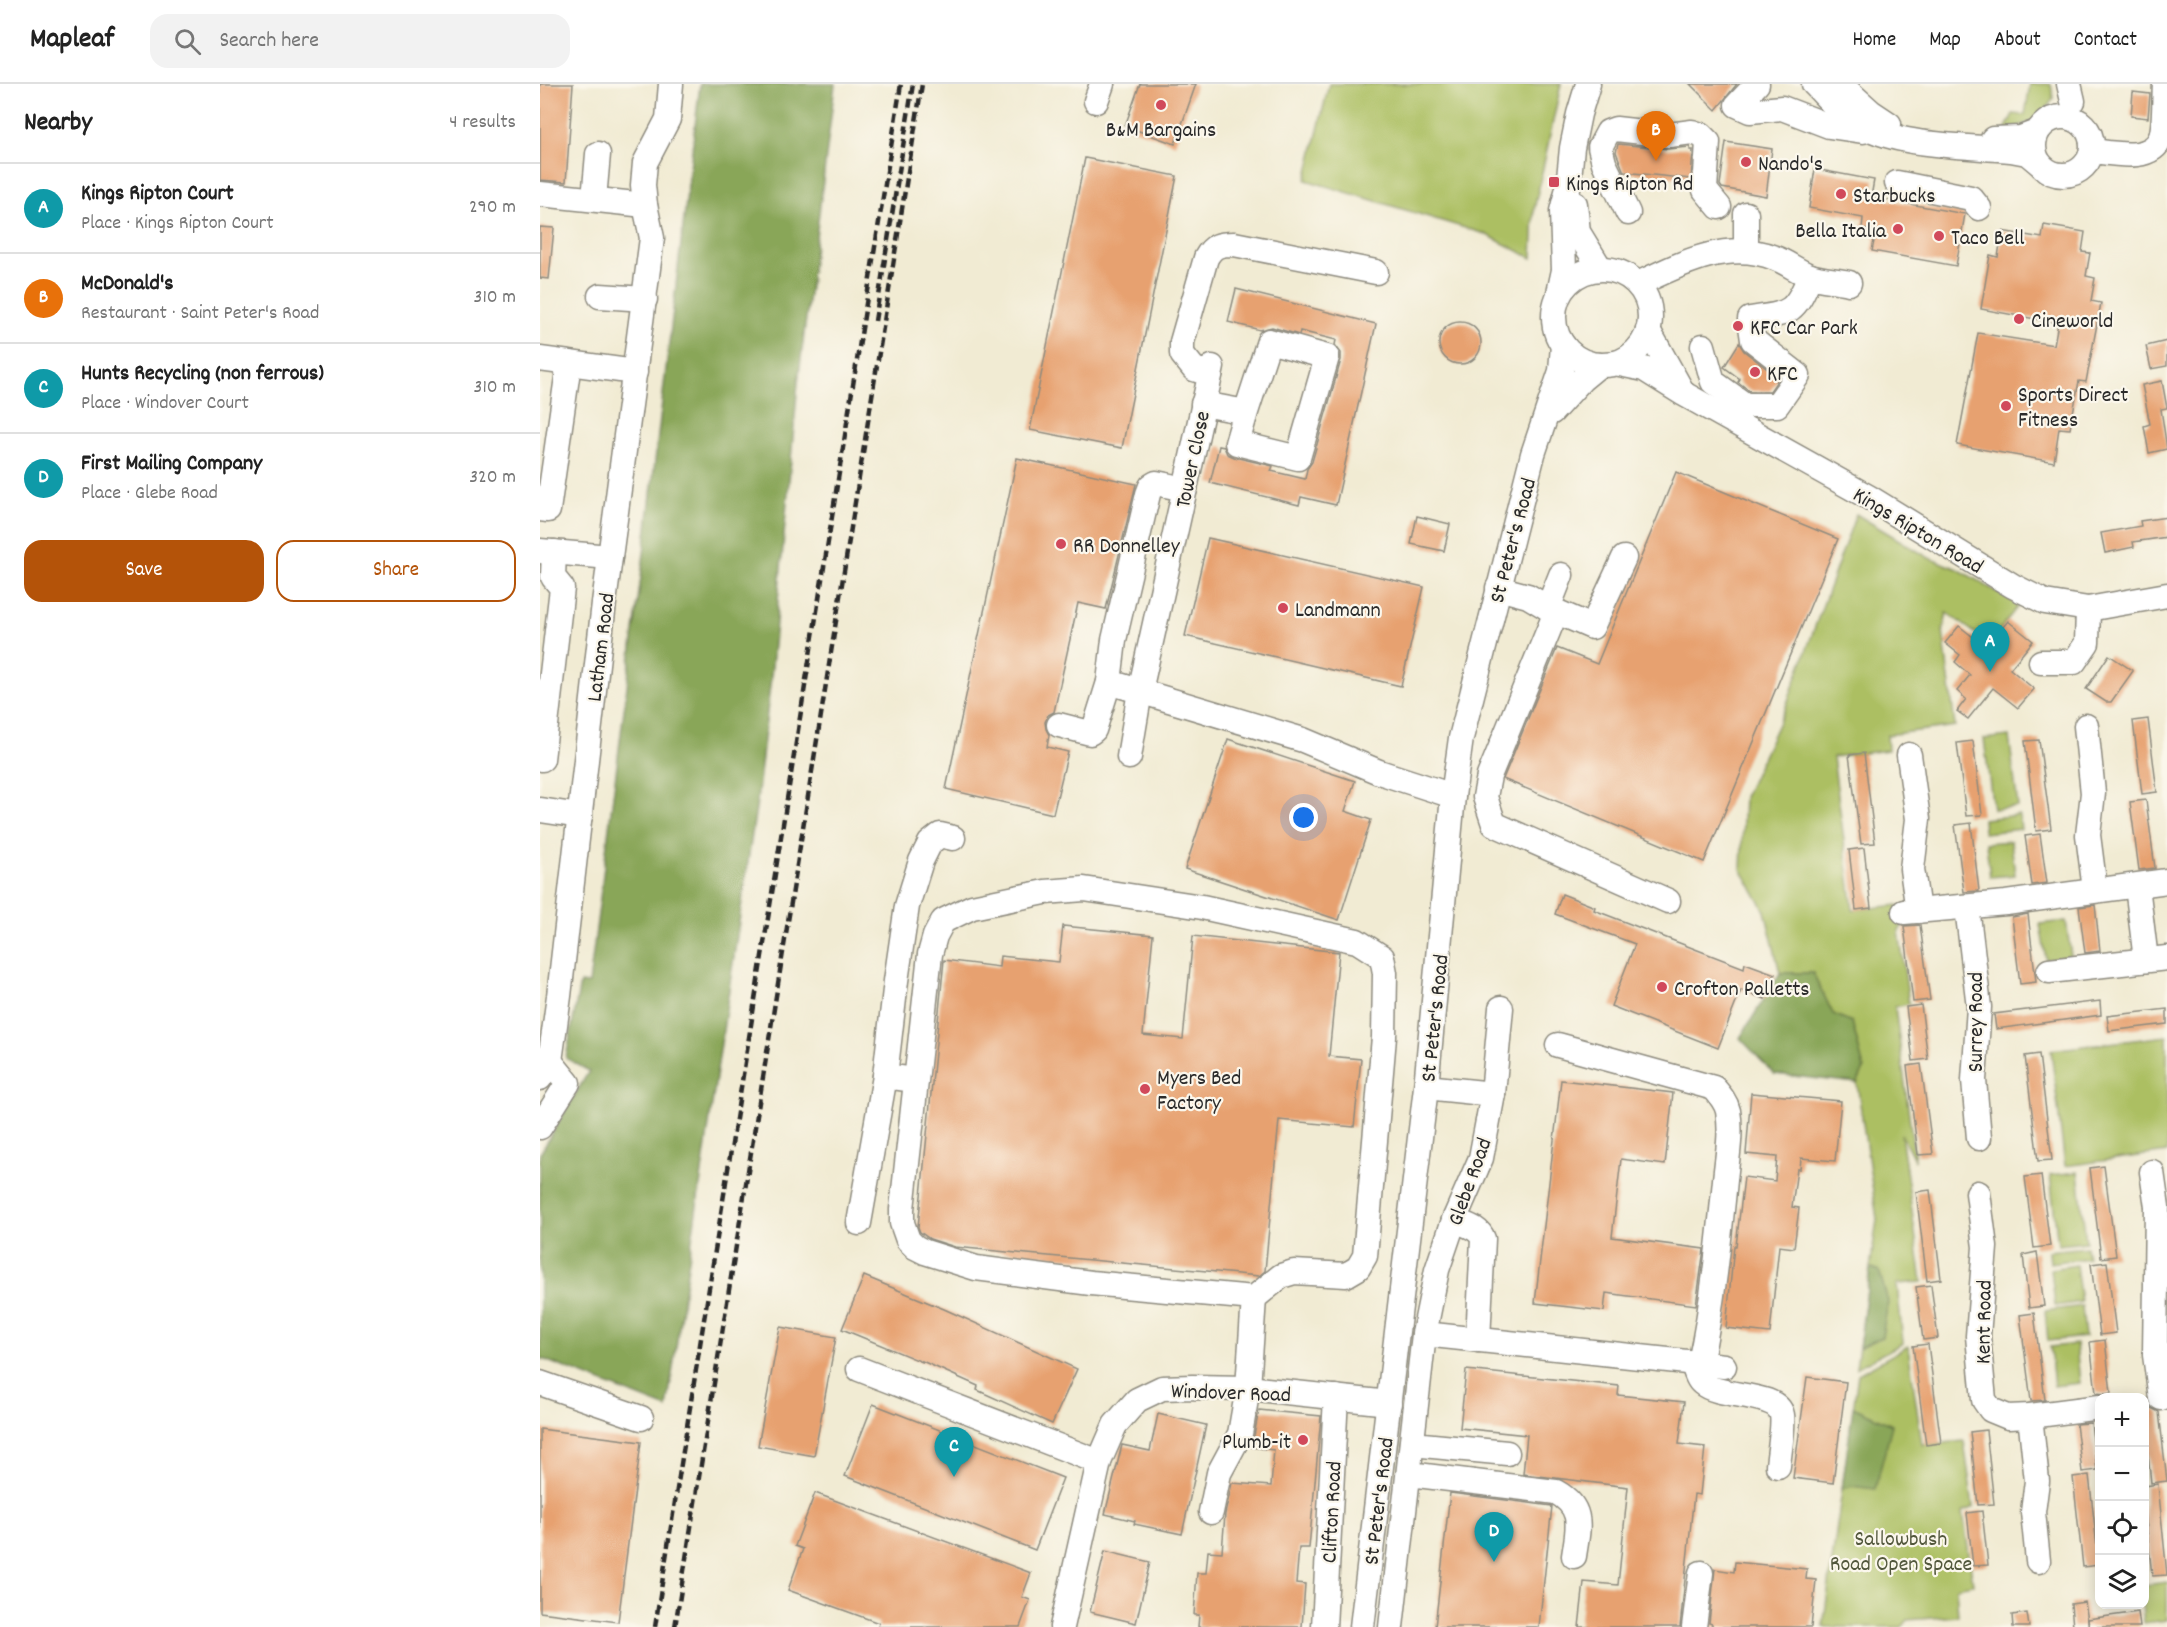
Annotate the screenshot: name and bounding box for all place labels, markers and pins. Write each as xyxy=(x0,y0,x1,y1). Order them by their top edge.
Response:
marker: B&M Bargains xyxy=(1154,98,1168,112)
pin: B xyxy=(1636,112,1676,161)
place label: B&M Bargains xyxy=(1106,116,1216,147)
place label: Nando's xyxy=(1758,150,1823,181)
marker: Nando's xyxy=(1739,155,1753,169)
place label: Kings Ripton Rd xyxy=(1566,170,1693,201)
marker: Kings Ripton Rd xyxy=(1547,175,1561,189)
place label: Starbucks xyxy=(1853,182,1935,213)
marker: Starbucks xyxy=(1834,187,1848,201)
place label: Bella Italia xyxy=(1795,217,1887,248)
marker: Bella Italia xyxy=(1891,222,1905,236)
place label: Taco Bell xyxy=(1951,224,2024,255)
marker: Taco Bell xyxy=(1932,229,1946,243)
place label: Cineworld xyxy=(2031,307,2113,338)
marker: Cineworld xyxy=(2012,312,2026,326)
place label: KFC Car Park xyxy=(1750,314,1858,345)
marker: KFC Car Park xyxy=(1731,319,1745,333)
place label: KFC xyxy=(1767,360,1798,391)
marker: KFC xyxy=(1748,365,1762,379)
place label: Sports Direct Fitness xyxy=(2018,381,2128,437)
marker: Sports Direct Fitness xyxy=(1999,399,2013,413)
place label: RR Donnelley xyxy=(1073,532,1181,563)
marker: RR Donnelley xyxy=(1054,537,1068,551)
place label: Landmann xyxy=(1295,596,1381,627)
marker: Landmann xyxy=(1276,601,1290,615)
pin: A xyxy=(1970,622,2010,672)
place label: Crofton Palletts xyxy=(1674,975,1810,1006)
marker: Crofton Palletts xyxy=(1655,980,1669,994)
place label: Myers Bed Factory xyxy=(1157,1064,1241,1120)
marker: Myers Bed Factory xyxy=(1138,1082,1152,1096)
pin: C xyxy=(934,1428,974,1477)
place label: Plumb-it xyxy=(1222,1428,1291,1459)
marker: Plumb-it xyxy=(1296,1433,1310,1447)
pin: D xyxy=(1474,1512,1514,1562)

